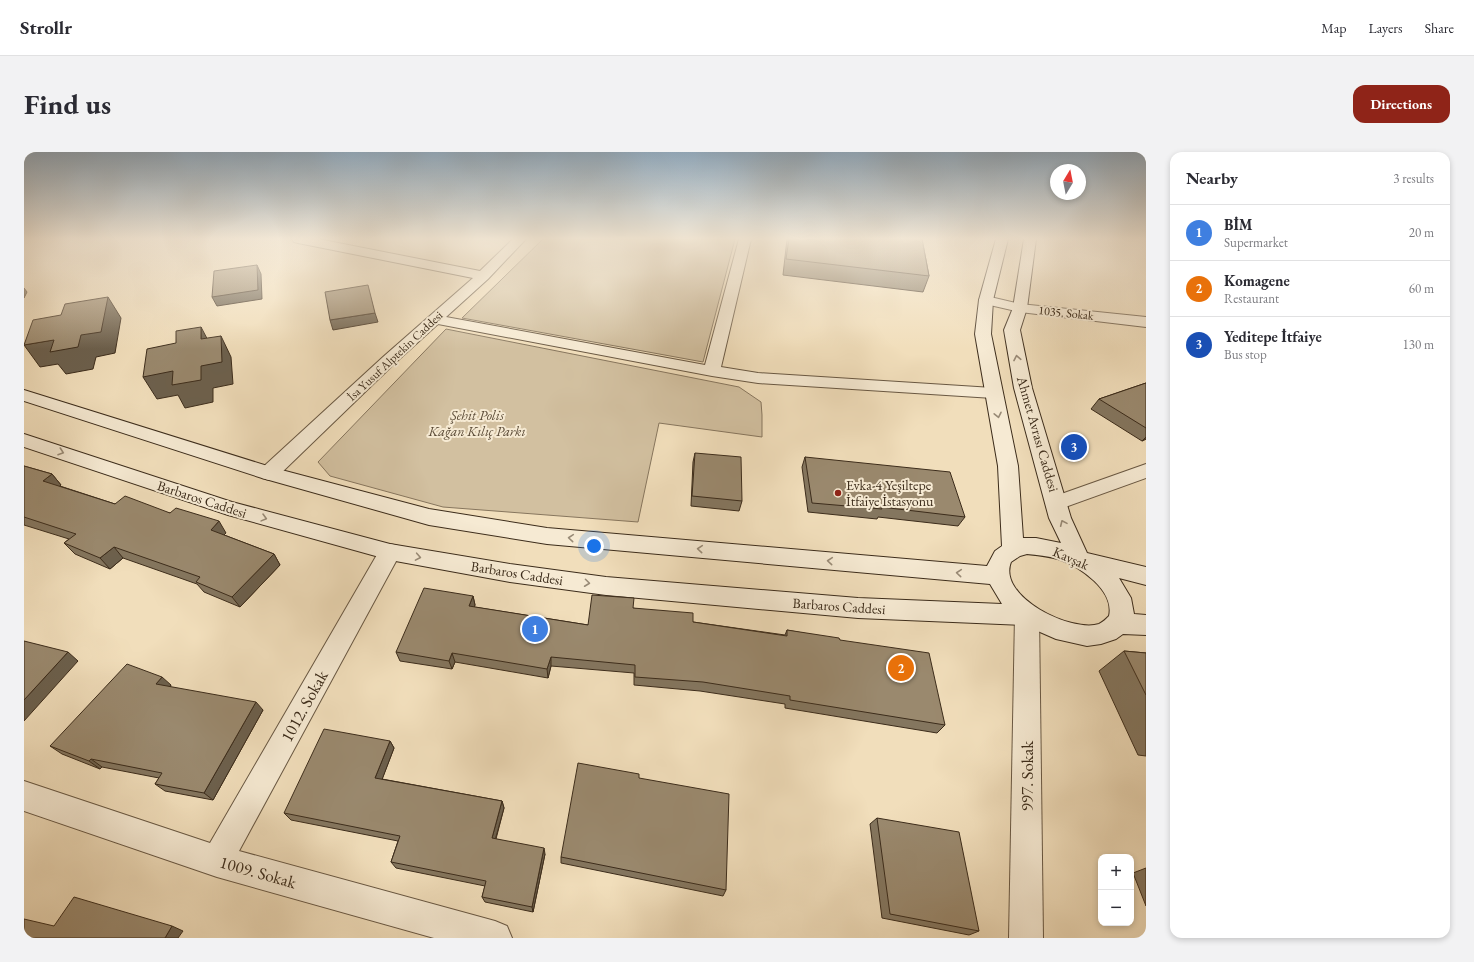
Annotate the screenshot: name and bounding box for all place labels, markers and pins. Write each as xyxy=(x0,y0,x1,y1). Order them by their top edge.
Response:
pin: 3 xyxy=(1061,432,1087,462)
place label: Evka-4 Yeşiltepe İtfaiye İstasyonu xyxy=(846,476,934,510)
marker: Evka-4 Yeşiltepe İtfaiye İstasyonu xyxy=(833,488,843,498)
pin: 1 xyxy=(522,614,548,644)
pin: 2 xyxy=(888,653,914,683)

